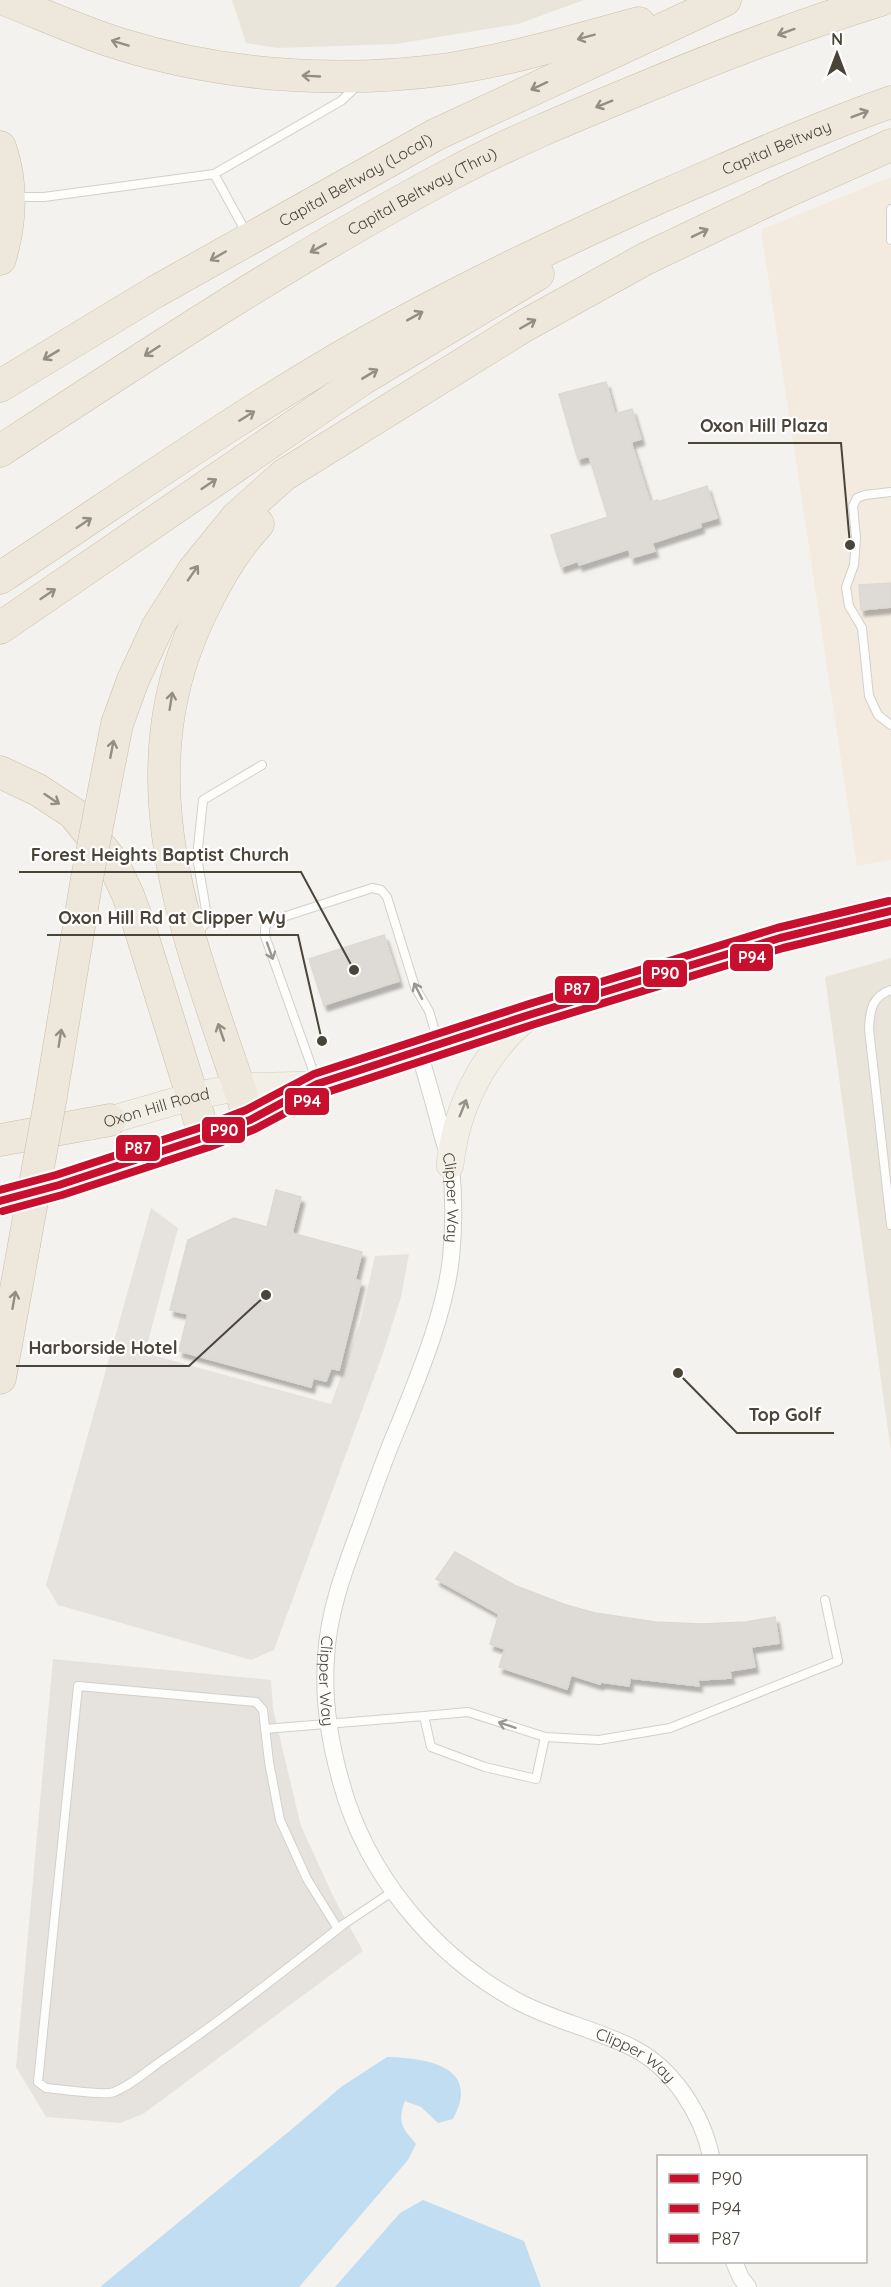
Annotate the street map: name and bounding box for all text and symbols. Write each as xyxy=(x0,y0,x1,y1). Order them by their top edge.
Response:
north arrow xyxy=(807,24,867,84)
one-way arrow xyxy=(777,28,795,39)
text: N xyxy=(831,29,843,49)
one-way arrow xyxy=(577,32,596,43)
one-way arrow xyxy=(111,37,130,48)
one-way arrow xyxy=(302,71,322,82)
one-way arrow xyxy=(530,80,548,92)
one-way arrow xyxy=(595,99,614,110)
one-way arrow xyxy=(850,108,868,119)
street label: Capital Beltway xyxy=(719,116,834,179)
street label: Capital Beltway (Local) xyxy=(275,129,436,231)
street label: Capital Beltway (Thru) xyxy=(344,142,500,240)
one-way arrow xyxy=(690,226,708,238)
one-way arrow xyxy=(309,243,327,254)
one-way arrow xyxy=(210,250,227,262)
one-way arrow xyxy=(405,310,423,321)
one-way arrow xyxy=(519,318,536,330)
one-way arrow xyxy=(144,345,161,357)
one-way arrow xyxy=(43,350,60,362)
one-way arrow xyxy=(361,368,378,380)
callout: Oxon Hill Plaza xyxy=(688,407,841,443)
one-way arrow xyxy=(238,409,255,421)
text: Oxon Hill Plaza xyxy=(700,414,828,437)
one-way arrow xyxy=(200,478,217,490)
one-way arrow xyxy=(75,517,92,529)
one-way arrow xyxy=(187,565,199,581)
one-way arrow xyxy=(40,588,56,600)
one-way arrow xyxy=(166,692,177,712)
one-way arrow xyxy=(107,739,118,759)
one-way arrow xyxy=(43,793,60,806)
callout: Forest Heights Baptist Church xyxy=(19,836,301,872)
text: Forest Heights Baptist Church xyxy=(31,843,289,866)
callout: Oxon Hill Rd at Clipper Wy xyxy=(47,899,298,935)
text: Oxon Hill Rd at Clipper Wy xyxy=(58,906,286,929)
one-way arrow xyxy=(266,941,277,960)
line badge: P94 xyxy=(729,943,774,972)
text: P94 xyxy=(738,947,767,967)
line badge: P90 xyxy=(642,959,688,988)
text: P90 xyxy=(651,963,679,983)
line badge: P87 xyxy=(554,975,600,1004)
text: P87 xyxy=(563,979,591,999)
one-way arrow xyxy=(412,983,424,1000)
one-way arrow xyxy=(214,1023,225,1042)
one-way arrow xyxy=(55,1028,66,1048)
street label: Oxon Hill Road xyxy=(101,1083,211,1132)
line badge: P94 xyxy=(284,1087,330,1116)
text: P94 xyxy=(293,1091,322,1111)
one-way arrow xyxy=(458,1099,469,1118)
line badge: P90 xyxy=(201,1116,246,1144)
text: P90 xyxy=(210,1120,238,1140)
line badge: P87 xyxy=(115,1134,161,1162)
text: P87 xyxy=(124,1138,152,1158)
street label: Clipper Way xyxy=(438,1150,463,1243)
one-way arrow xyxy=(9,1290,20,1310)
callout: Harborside Hotel xyxy=(16,1330,189,1366)
text: Harborside Hotel xyxy=(28,1336,178,1359)
callout: Top Golf xyxy=(737,1397,834,1433)
text: Top Golf xyxy=(748,1403,822,1426)
street label: Clipper Way xyxy=(315,1634,339,1727)
one-way arrow xyxy=(498,1718,517,1729)
street label: Clipper Way xyxy=(593,2023,680,2086)
legend xyxy=(657,2155,867,2263)
text: P90 xyxy=(711,2167,742,2190)
text: P94 xyxy=(711,2197,741,2220)
text: P87 xyxy=(711,2227,740,2250)

